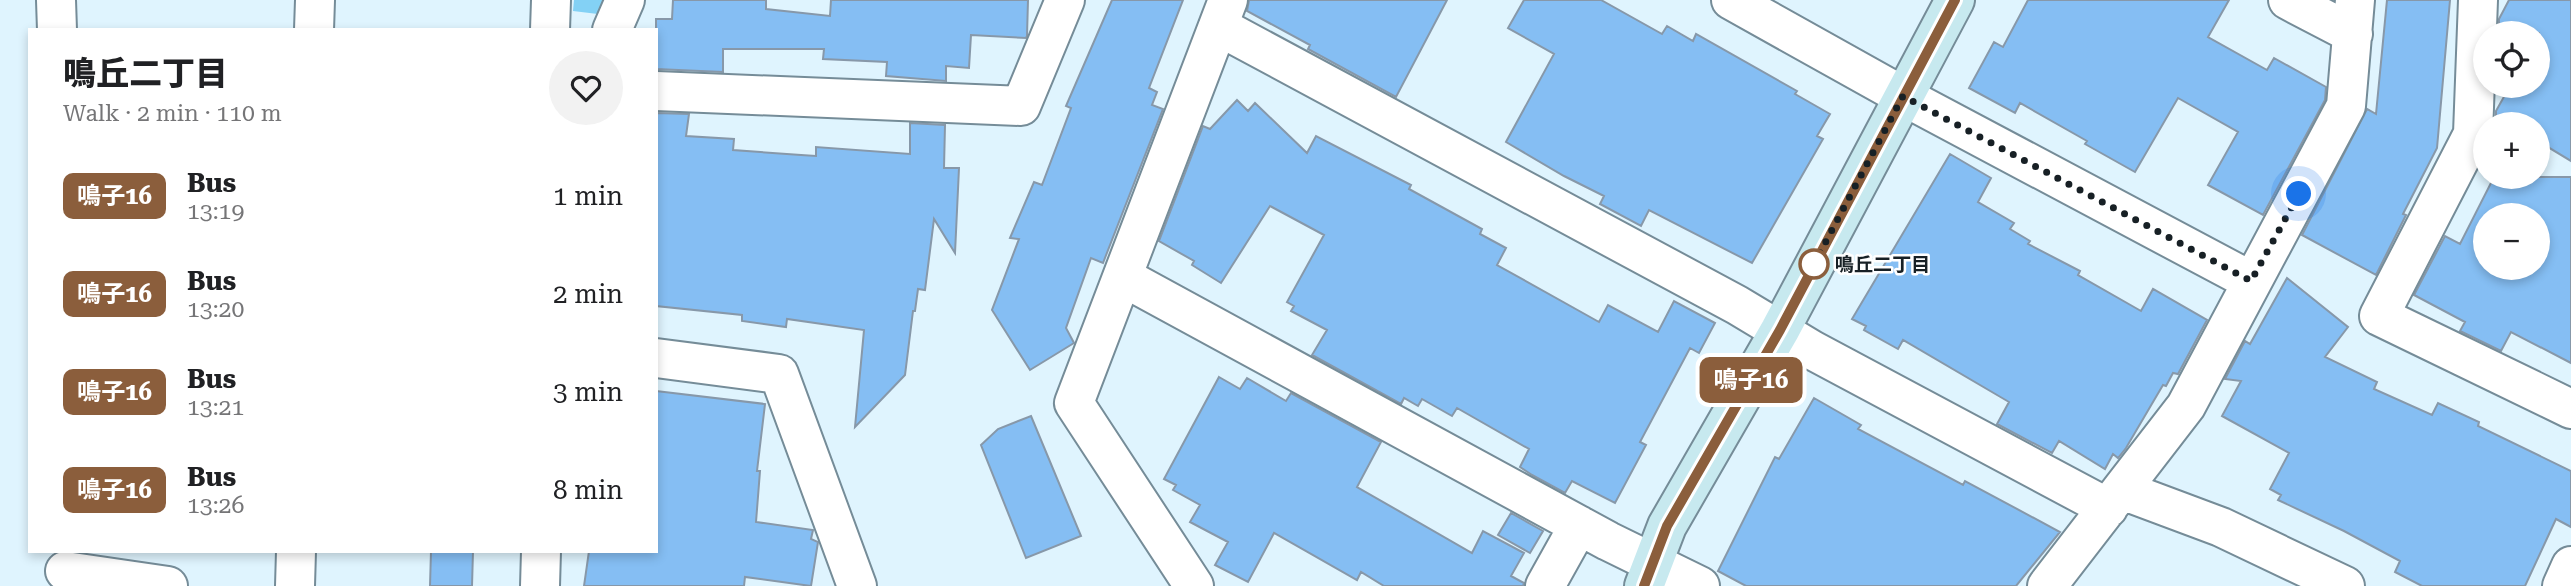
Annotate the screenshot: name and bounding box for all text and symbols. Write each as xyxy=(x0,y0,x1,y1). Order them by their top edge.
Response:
map controls xyxy=(2473,21,2550,280)
button: locate xyxy=(2473,21,2550,98)
button: heart xyxy=(549,51,623,125)
text: 鳴丘二丁目 xyxy=(63,54,228,93)
text: Walk · 2 min · 110 m xyxy=(63,100,282,127)
button: + xyxy=(2473,112,2550,189)
text: Bus xyxy=(187,168,236,198)
your location xyxy=(2281,176,2316,211)
text: 1 min xyxy=(553,181,623,211)
text: 鳴子16 xyxy=(77,182,152,210)
text: 13:19 xyxy=(187,198,244,225)
button: − xyxy=(2473,203,2550,280)
marker: 鳴丘二丁目 xyxy=(1799,249,1829,279)
place label: 鳴丘二丁目 xyxy=(1835,253,1930,276)
text: Bus xyxy=(187,266,236,296)
text: 2 min xyxy=(553,279,623,309)
text: 鳴子16 xyxy=(77,280,152,308)
text: 13:20 xyxy=(187,296,244,323)
line badge: 鳴子16 xyxy=(1702,357,1800,403)
text: Bus xyxy=(187,364,236,394)
text: 鳴子16 xyxy=(1714,366,1788,394)
text: 3 min xyxy=(553,377,623,407)
text: 鳴子16 xyxy=(77,378,152,406)
text: 13:21 xyxy=(187,394,244,421)
text: Bus xyxy=(187,462,236,492)
text: 8 min xyxy=(553,475,623,505)
text: 鳴子16 xyxy=(77,476,152,504)
text: 13:26 xyxy=(187,492,244,519)

